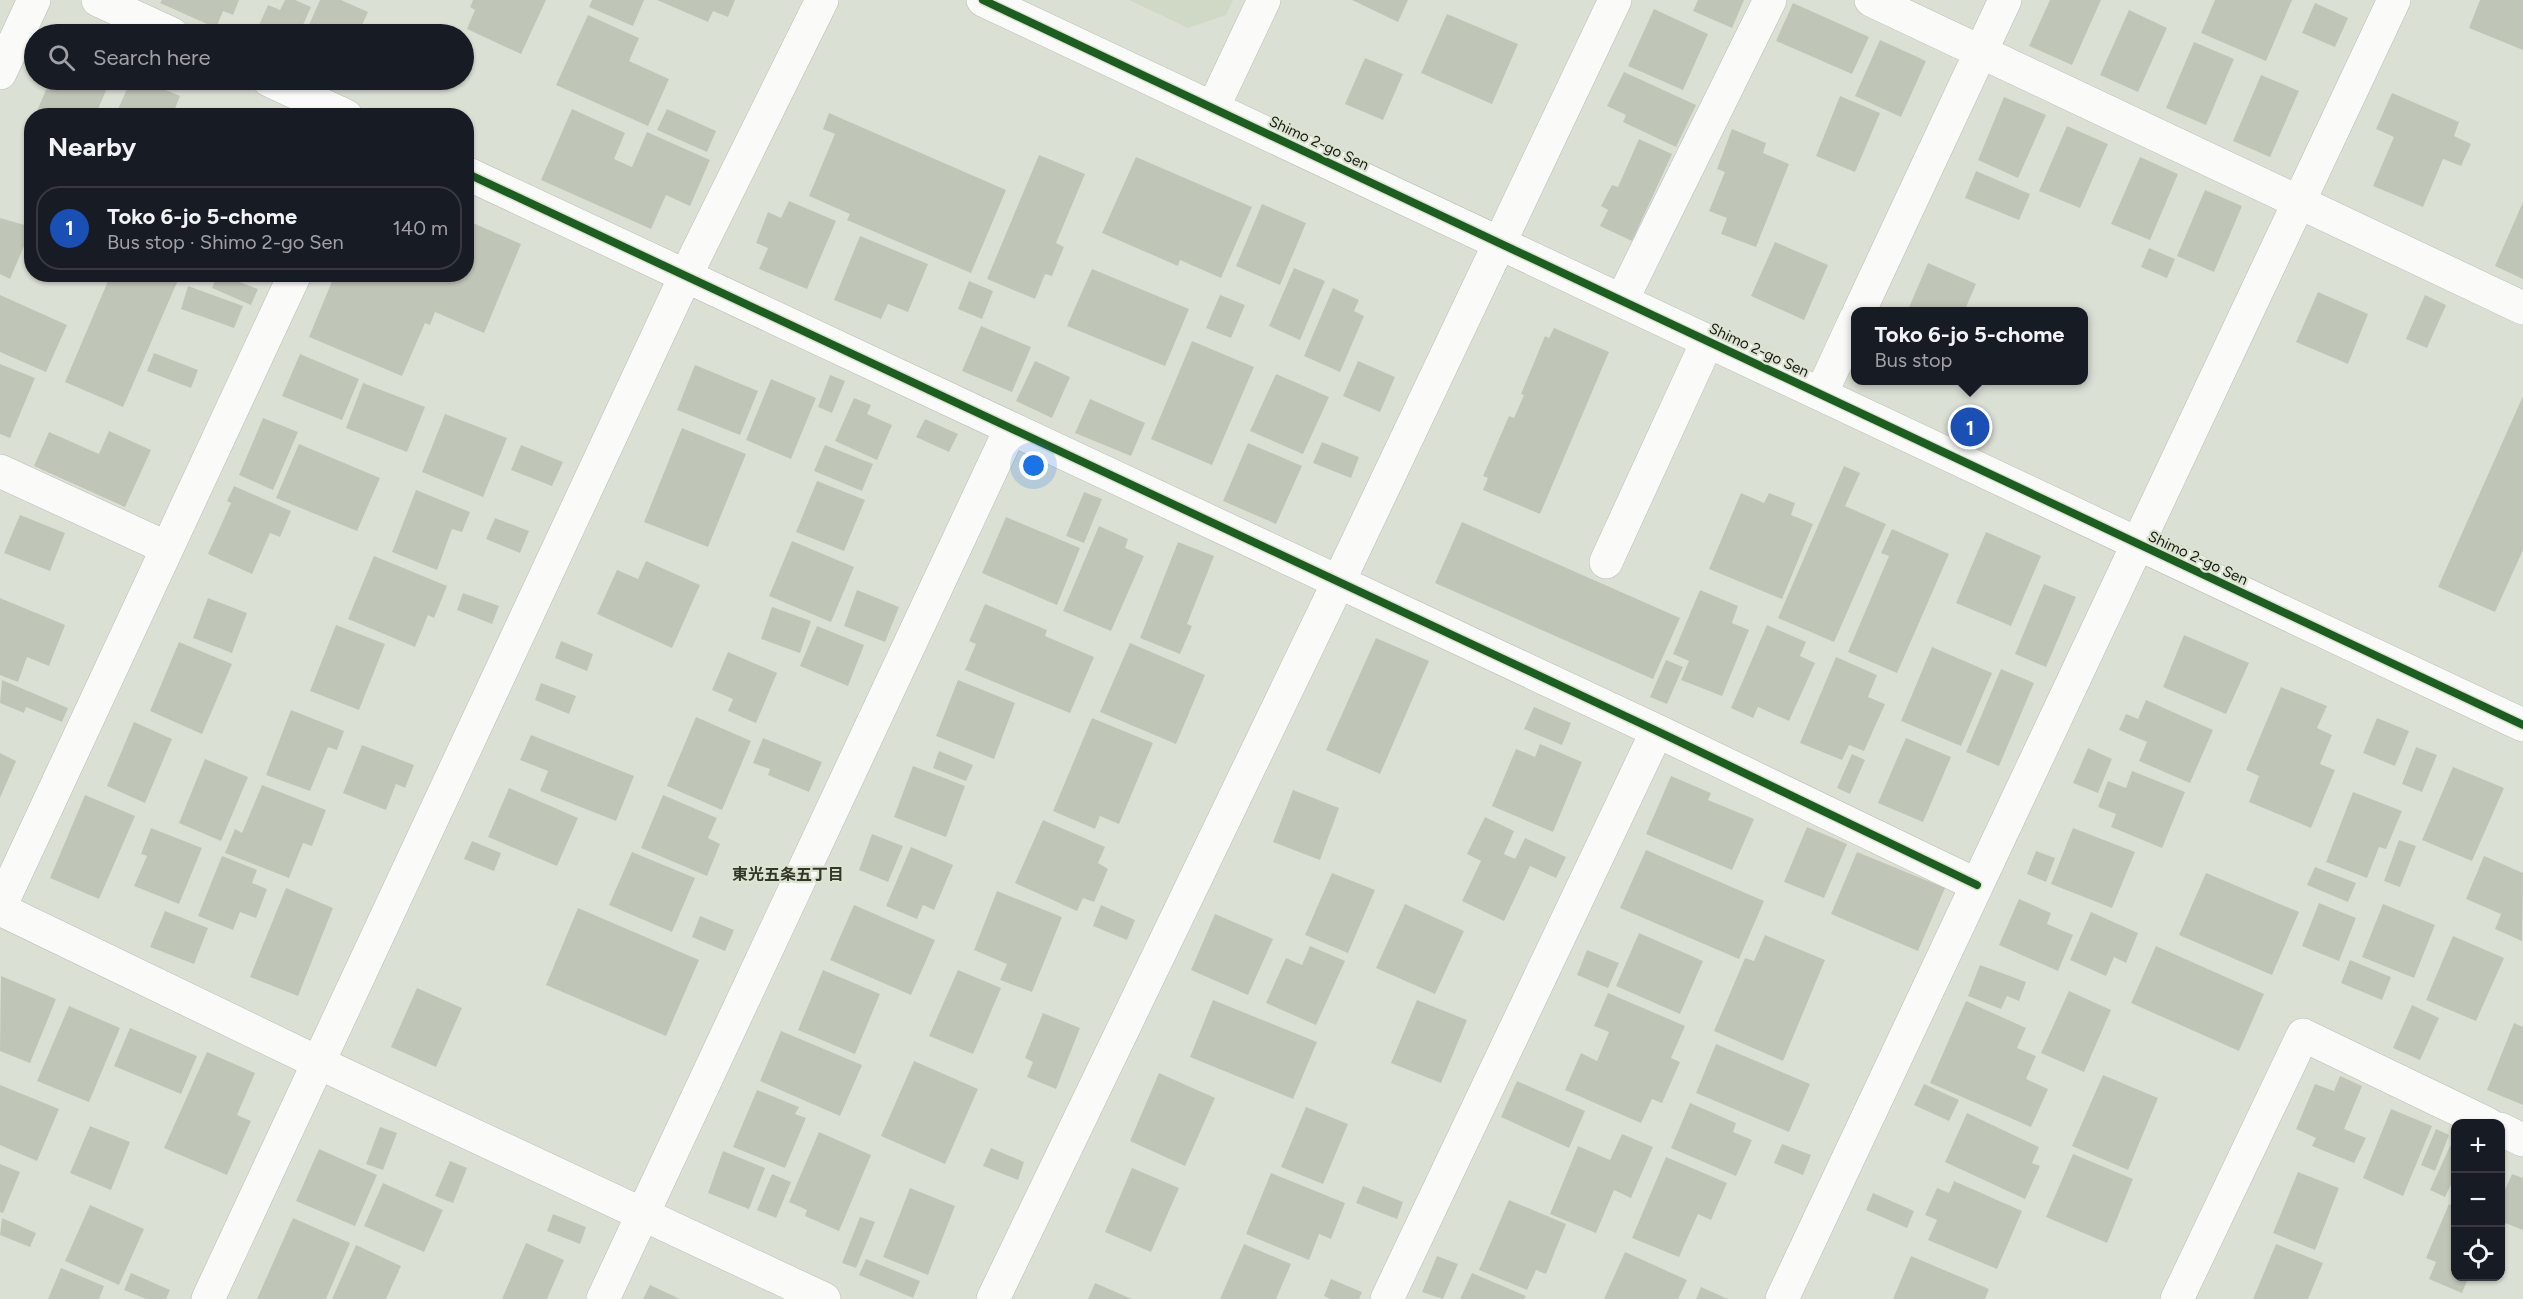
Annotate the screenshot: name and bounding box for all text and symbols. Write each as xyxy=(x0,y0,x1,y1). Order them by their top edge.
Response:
search box xyxy=(24,24,474,90)
icon: search xyxy=(45,41,78,74)
text: Search here xyxy=(93,44,211,71)
street label: Shimo 2-go Sen xyxy=(1266,112,1372,174)
text: Nearby xyxy=(48,131,136,163)
text: Toko 6-jo 5-chome xyxy=(107,203,297,230)
text: 1 xyxy=(65,216,74,240)
text: 140 m xyxy=(393,216,448,240)
text: Bus stop · Shimo 2-go Sen xyxy=(107,230,344,254)
popup xyxy=(1851,307,2088,385)
street label: Shimo 2-go Sen xyxy=(1706,319,1812,381)
text: Toko 6-jo 5-chome xyxy=(1874,321,2065,348)
text: Bus stop xyxy=(1874,348,1952,372)
pin: 1 xyxy=(1950,404,1990,450)
your location xyxy=(1019,451,1048,480)
street label: Shimo 2-go Sen xyxy=(2145,527,2251,589)
district label: 東光五条五丁目 xyxy=(732,865,844,884)
map controls xyxy=(2451,1119,2505,1281)
button: + xyxy=(2451,1119,2505,1173)
button: − xyxy=(2451,1173,2505,1227)
button: locate xyxy=(2451,1227,2505,1281)

